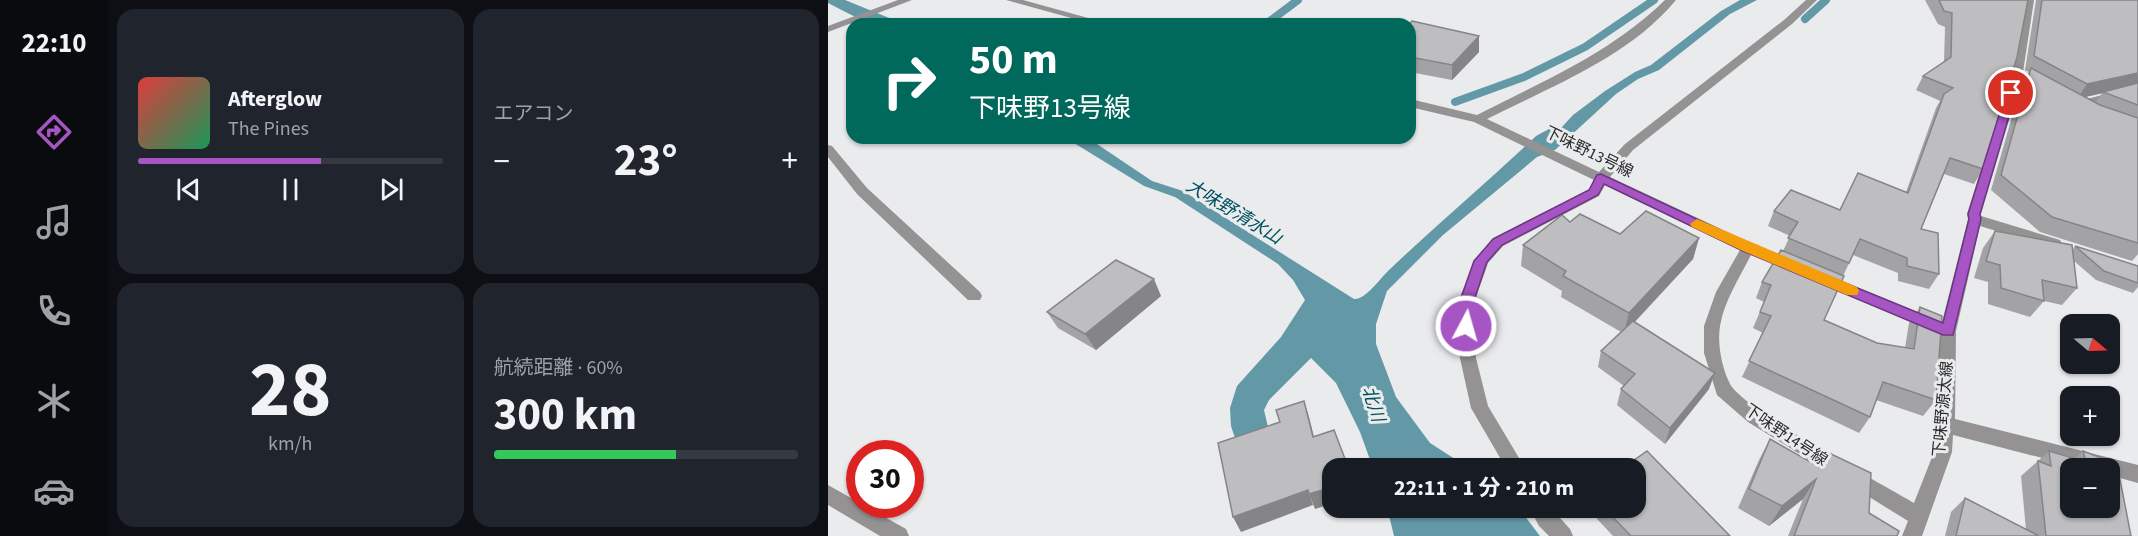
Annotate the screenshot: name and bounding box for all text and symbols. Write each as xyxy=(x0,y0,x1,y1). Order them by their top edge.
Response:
text: 22:10 xyxy=(21,24,87,63)
text: 50 m xyxy=(969,30,1058,90)
icon: right xyxy=(870,42,948,120)
pin xyxy=(1985,67,2036,118)
icon: arrive xyxy=(1994,76,2027,109)
text: Afterglow xyxy=(228,83,322,115)
text: 下味野13号線 xyxy=(969,89,1131,128)
text: エアコン xyxy=(494,100,574,128)
icon: directions xyxy=(33,111,75,153)
text: The Pines xyxy=(228,115,309,143)
street label: 下味野13号線 xyxy=(1541,121,1637,183)
text: 23° xyxy=(614,129,678,193)
text: − xyxy=(494,138,510,185)
text: + xyxy=(782,138,798,185)
icon: previous xyxy=(172,173,205,206)
icon: pause xyxy=(274,173,307,206)
icon: next xyxy=(375,173,408,206)
water label: 大味野清水山 xyxy=(1181,173,1288,251)
icon: music xyxy=(33,201,75,243)
icon: phone xyxy=(33,290,75,332)
position arrow xyxy=(1434,294,1498,358)
north arrow xyxy=(2060,314,2120,374)
map controls xyxy=(2060,314,2120,518)
text: 28 xyxy=(249,335,331,446)
text: 航続距離 · 60% xyxy=(494,354,623,382)
street label: 下味野源太線 xyxy=(1928,360,1958,458)
icon: climate xyxy=(33,380,75,422)
text: 300 km xyxy=(494,383,637,447)
water label: 北川 xyxy=(1356,383,1391,427)
button: + xyxy=(2060,386,2120,446)
street label: 下味野14号線 xyxy=(1740,399,1832,471)
text: km/h xyxy=(268,430,312,458)
speed limit sign: 30 xyxy=(846,440,924,518)
button: − xyxy=(2060,458,2120,518)
icon: car xyxy=(33,470,75,512)
text: 22:11 · 1 分 · 210 m xyxy=(1394,472,1574,504)

